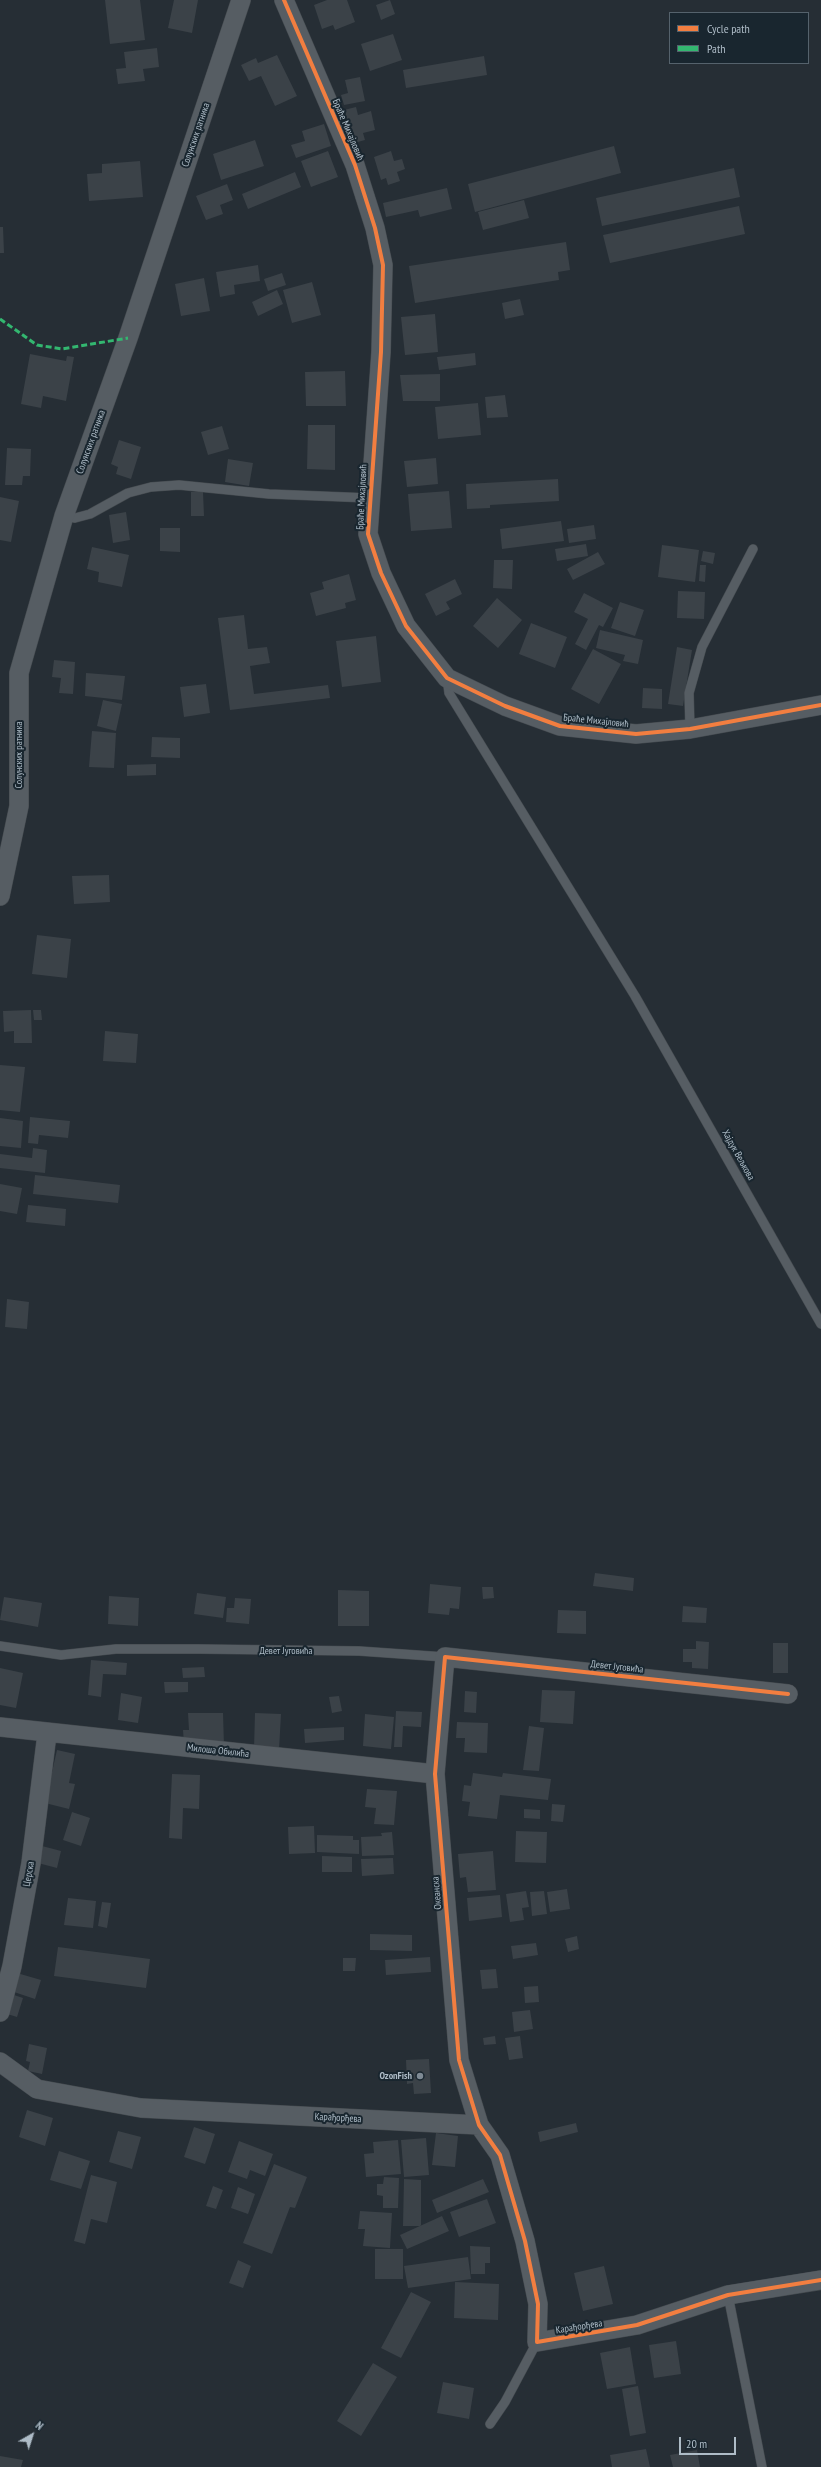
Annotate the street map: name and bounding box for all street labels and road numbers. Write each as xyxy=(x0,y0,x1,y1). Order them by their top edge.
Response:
street label: Браће Михајловић xyxy=(330,97,366,163)
street label: Солунских ратника xyxy=(179,101,213,169)
street label: Солунских ратника xyxy=(74,408,108,476)
street label: Браће Михајловић xyxy=(354,464,370,530)
street label: Браће Михајловић xyxy=(563,712,629,730)
street label: Солунских ратника xyxy=(13,722,25,788)
street label: Хајдук Вељкова xyxy=(719,1128,757,1182)
street label: Девет Југовића xyxy=(259,1645,313,1657)
street label: Девет Југовића xyxy=(590,1658,644,1676)
street label: Милоша Обилића xyxy=(186,1742,250,1760)
street label: Церска xyxy=(21,1861,37,1887)
street label: Океанска xyxy=(430,1876,444,1910)
street label: Карађорђева xyxy=(314,2111,362,2125)
street label: Карађорђева xyxy=(555,2317,603,2337)

